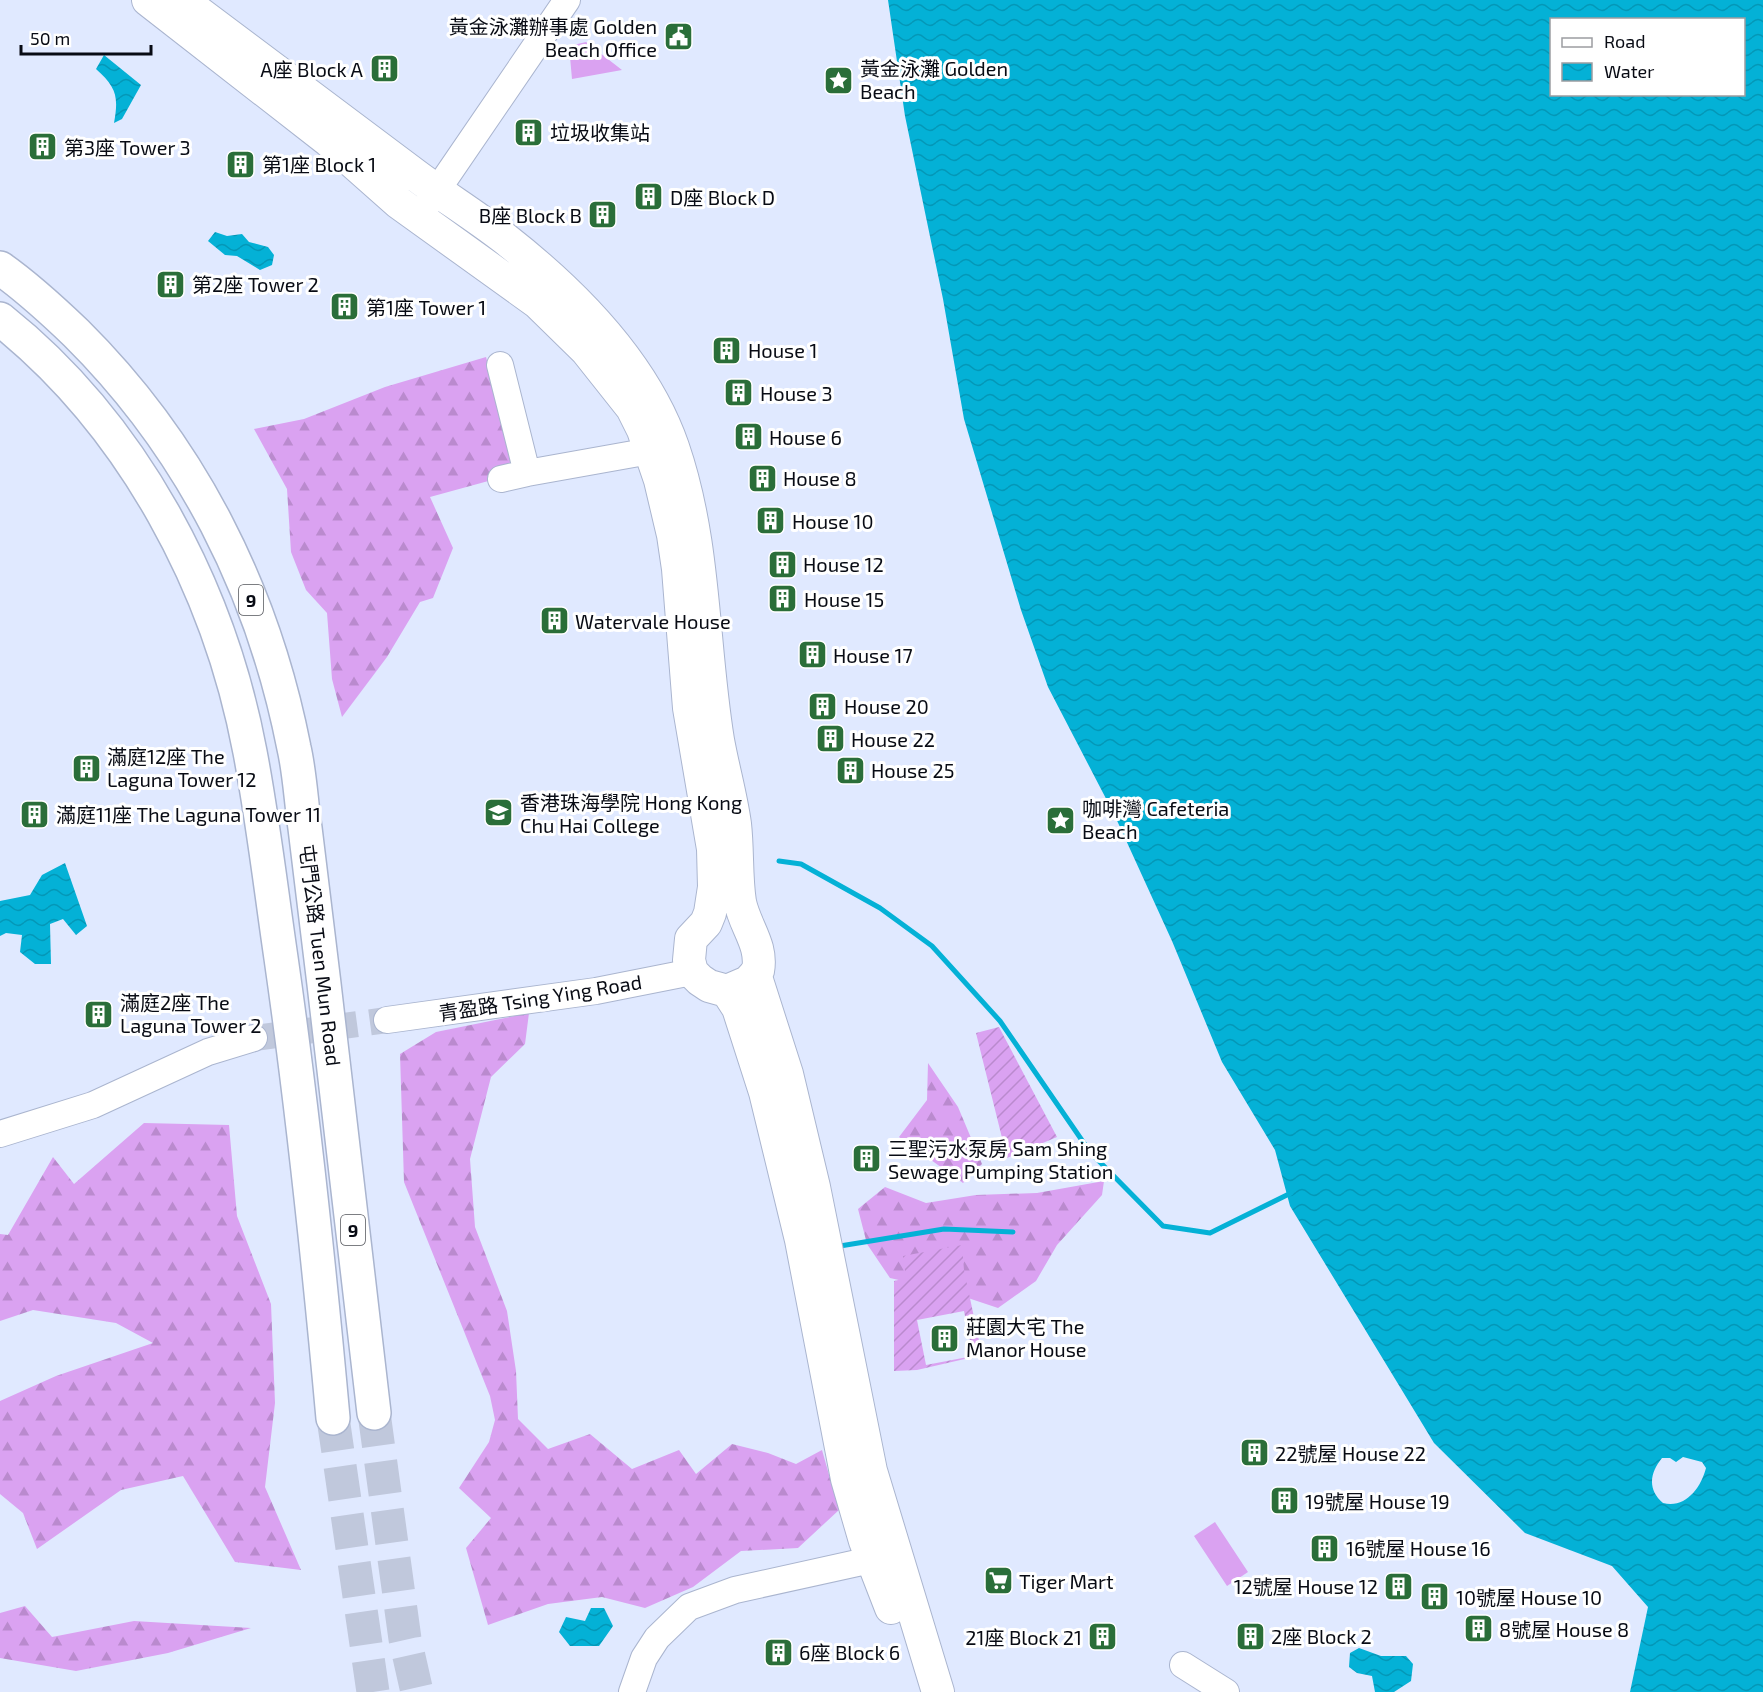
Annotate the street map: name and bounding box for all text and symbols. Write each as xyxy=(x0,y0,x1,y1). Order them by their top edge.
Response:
place label: 黃金泳灘辦事處 Golden Beach Office xyxy=(449,14,657,61)
scale bar xyxy=(21,18,152,56)
legend xyxy=(1550,18,1745,96)
public building icon: 黃金泳灘辦事處 Golden Beach Office xyxy=(662,21,694,53)
text: 50 m xyxy=(30,27,70,49)
text: Road xyxy=(1604,30,1645,52)
building icon: A座 Block A xyxy=(368,53,400,85)
place label: 黃金泳灘 Golden Beach xyxy=(860,56,1008,103)
place label: A座 Block A xyxy=(260,57,364,81)
text: Water xyxy=(1604,60,1654,82)
place icon: 黃金泳灘 Golden Beach xyxy=(823,64,855,96)
building icon: 垃圾收集站 xyxy=(513,116,545,148)
place label: 垃圾收集站 xyxy=(550,120,650,144)
building icon: 第3座 Tower 3 xyxy=(27,131,59,163)
place label: 第3座 Tower 3 xyxy=(64,135,191,159)
building icon: 第1座 Block 1 xyxy=(225,148,257,180)
place label: 第1座 Block 1 xyxy=(262,152,376,176)
building icon: D座 Block D xyxy=(633,181,665,213)
place label: D座 Block D xyxy=(670,185,775,209)
building icon: B座 Block B xyxy=(587,199,619,231)
place label: B座 Block B xyxy=(479,203,582,227)
building icon: 第2座 Tower 2 xyxy=(155,268,187,300)
place label: 第2座 Tower 2 xyxy=(192,272,319,296)
building icon: 第1座 Tower 1 xyxy=(329,291,361,323)
place label: 第1座 Tower 1 xyxy=(366,295,486,319)
building icon: House 1 xyxy=(711,334,743,366)
place label: House 1 xyxy=(748,338,817,362)
building icon: House 3 xyxy=(723,377,755,409)
place label: House 3 xyxy=(760,381,833,405)
building icon: House 6 xyxy=(732,421,764,453)
place label: House 6 xyxy=(769,425,842,449)
building icon: House 8 xyxy=(746,462,778,494)
place label: House 8 xyxy=(783,466,857,490)
building icon: House 10 xyxy=(755,505,787,537)
place label: House 10 xyxy=(792,509,874,533)
building icon: House 12 xyxy=(766,548,798,580)
place label: House 12 xyxy=(803,552,884,576)
building icon: House 15 xyxy=(767,583,799,615)
road number: 9 xyxy=(239,585,263,615)
place label: House 15 xyxy=(804,587,884,611)
building icon: Watervale House xyxy=(538,605,570,637)
place label: Watervale House xyxy=(575,609,731,633)
building icon: House 17 xyxy=(796,639,828,671)
place label: House 17 xyxy=(833,643,913,667)
building icon: House 20 xyxy=(807,690,839,722)
place label: House 20 xyxy=(844,694,929,718)
building icon: House 22 xyxy=(814,723,846,755)
place label: House 22 xyxy=(851,727,935,751)
place label: 滿庭12座 The Laguna Tower 12 xyxy=(107,744,257,791)
building icon: 滿庭12座 The Laguna Tower 12 xyxy=(70,752,102,784)
building icon: House 25 xyxy=(834,754,866,786)
place label: House 25 xyxy=(871,758,954,782)
place label: 香港珠海學院 Hong Kong Chu Hai College xyxy=(520,790,742,837)
place label: 咖啡灣 Cafeteria Beach xyxy=(1082,796,1229,843)
school or university icon: 香港珠海學院 Hong Kong Chu Hai College xyxy=(483,797,515,829)
building icon: 滿庭11座 The Laguna Tower 11 xyxy=(19,798,51,830)
place label: 滿庭11座 The Laguna Tower 11 xyxy=(56,802,321,826)
place icon: 咖啡灣 Cafeteria Beach xyxy=(1045,804,1077,836)
street label: 屯門公路 Tuen Mun Road xyxy=(295,843,347,1067)
street label: 青盈路 Tsing Ying Road xyxy=(437,969,643,1025)
place label: 滿庭2座 The Laguna Tower 2 xyxy=(120,990,262,1037)
building icon: 滿庭2座 The Laguna Tower 2 xyxy=(83,998,115,1030)
place label: 三聖污水泵房 Sam Shing Sewage Pumping Station xyxy=(888,1136,1113,1183)
building icon: 三聖污水泵房 Sam Shing Sewage Pumping Station xyxy=(851,1143,883,1175)
road number: 9 xyxy=(341,1215,365,1245)
place label: 莊園大宅 The Manor House xyxy=(966,1314,1087,1361)
building icon: 莊園大宅 The Manor House xyxy=(929,1322,961,1354)
building icon: 22號屋 House 22 xyxy=(1238,1437,1270,1469)
place label: 22號屋 House 22 xyxy=(1275,1441,1426,1465)
building icon: 19號屋 House 19 xyxy=(1268,1485,1300,1517)
place label: 19號屋 House 19 xyxy=(1305,1489,1450,1513)
building icon: 16號屋 House 16 xyxy=(1309,1532,1341,1564)
place label: 16號屋 House 16 xyxy=(1346,1536,1491,1560)
supermarket icon: Tiger Mart xyxy=(982,1565,1014,1597)
place label: Tiger Mart xyxy=(1019,1569,1114,1593)
building icon: 12號屋 House 12 xyxy=(1383,1570,1415,1602)
place label: 12號屋 House 12 xyxy=(1234,1574,1378,1598)
building icon: 10號屋 House 10 xyxy=(1419,1581,1451,1613)
place label: 10號屋 House 10 xyxy=(1456,1585,1602,1609)
building icon: 8號屋 House 8 xyxy=(1462,1613,1494,1645)
place label: 8號屋 House 8 xyxy=(1499,1617,1629,1641)
building icon: 2座 Block 2 xyxy=(1234,1620,1266,1652)
building icon: 21座 Block 21 xyxy=(1087,1621,1119,1653)
place label: 2座 Block 2 xyxy=(1271,1624,1372,1648)
place label: 21座 Block 21 xyxy=(965,1625,1082,1649)
building icon: 6座 Block 6 xyxy=(762,1636,794,1668)
place label: 6座 Block 6 xyxy=(799,1640,900,1664)

